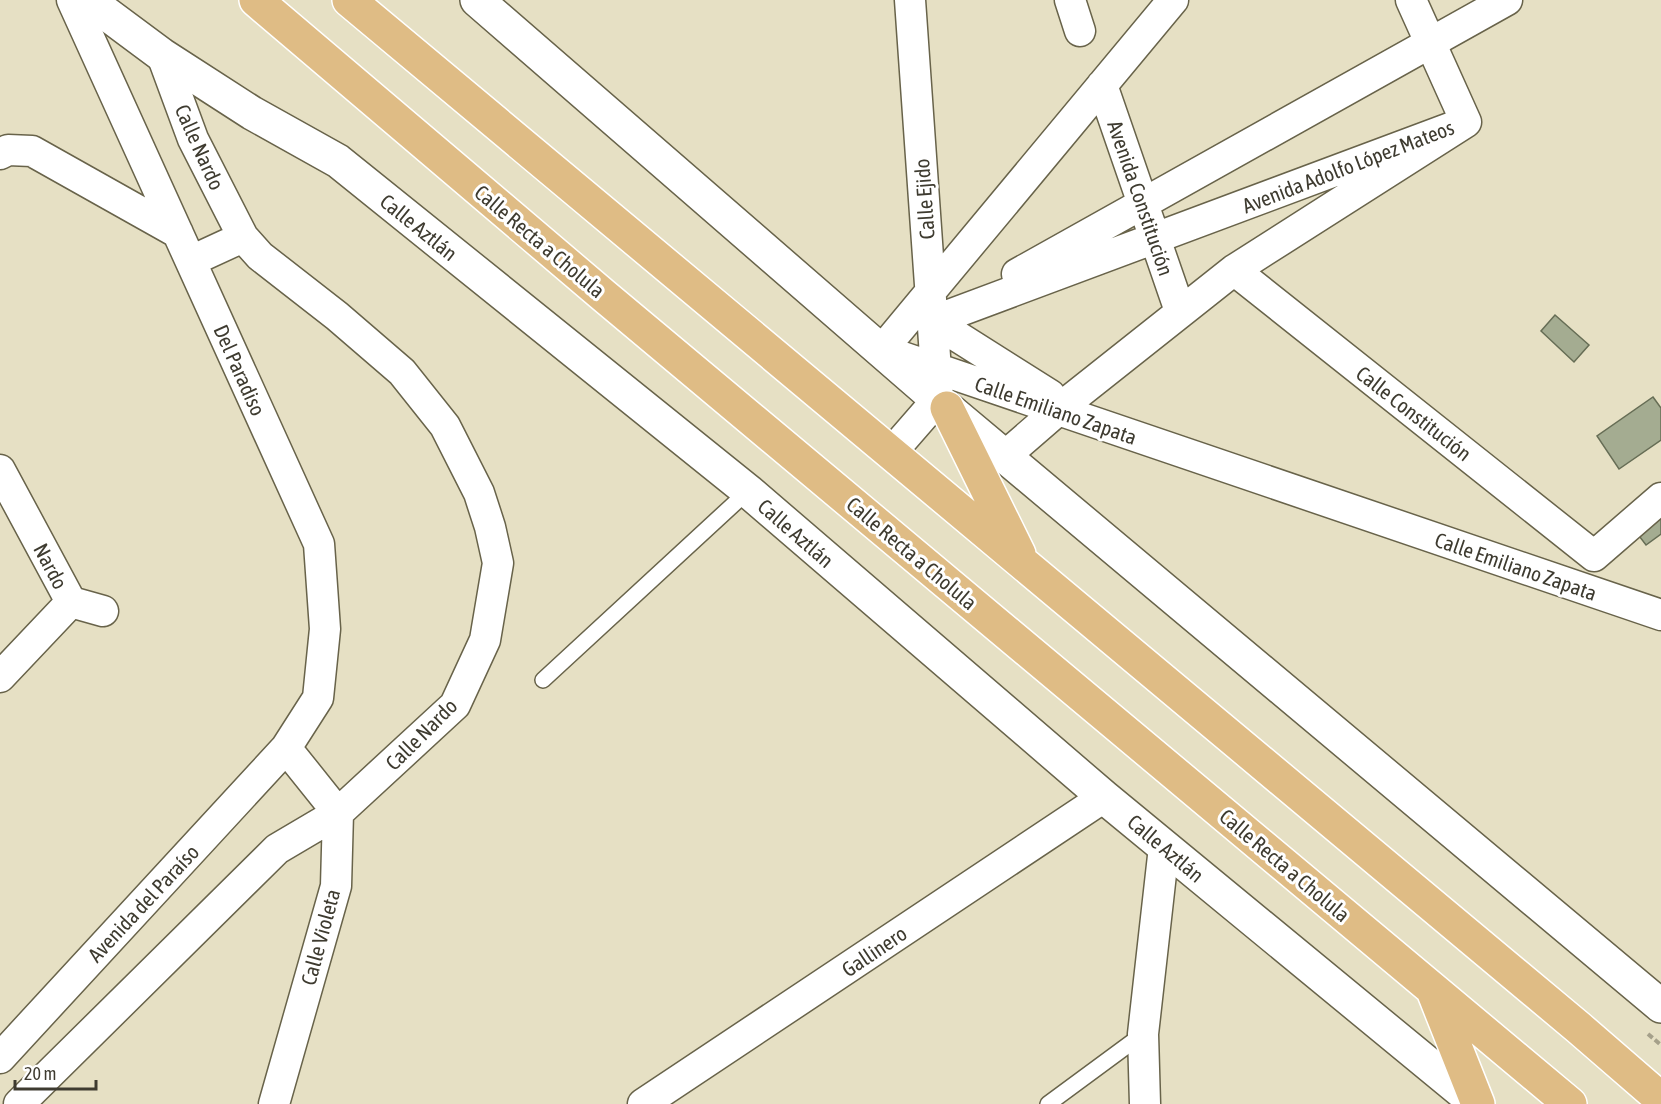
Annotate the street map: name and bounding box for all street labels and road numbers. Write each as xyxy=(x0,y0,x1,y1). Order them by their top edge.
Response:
street label: Calle Nardo xyxy=(171,101,229,193)
street label: Avenida Adolfo López Mateos xyxy=(1239,115,1457,217)
street label: Avenida Constitución xyxy=(1103,117,1179,279)
street label: Calle Ejido xyxy=(909,158,939,240)
street label: Calle Recta a Cholula xyxy=(470,180,610,302)
street label: Calle Aztlán xyxy=(376,189,462,265)
street label: Del Paradiso xyxy=(209,321,271,419)
street label: Calle Constitución xyxy=(1352,361,1476,465)
street label: Calle Emiliano Zapata xyxy=(972,371,1140,449)
street label: Calle Recta a Cholula xyxy=(842,492,982,614)
street label: Calle Aztlán xyxy=(753,494,839,572)
street label: Calle Emiliano Zapata xyxy=(1432,527,1600,605)
street label: Nardo xyxy=(29,539,73,593)
street label: Calle Nardo xyxy=(380,693,462,775)
street label: Calle Recta a Cholula xyxy=(1215,804,1355,926)
street label: Calle Aztlán xyxy=(1123,809,1209,887)
street label: Avenida del Paraíso xyxy=(83,840,203,966)
street label: Calle Violeta xyxy=(296,886,344,988)
street label: Gallinero xyxy=(837,921,911,981)

